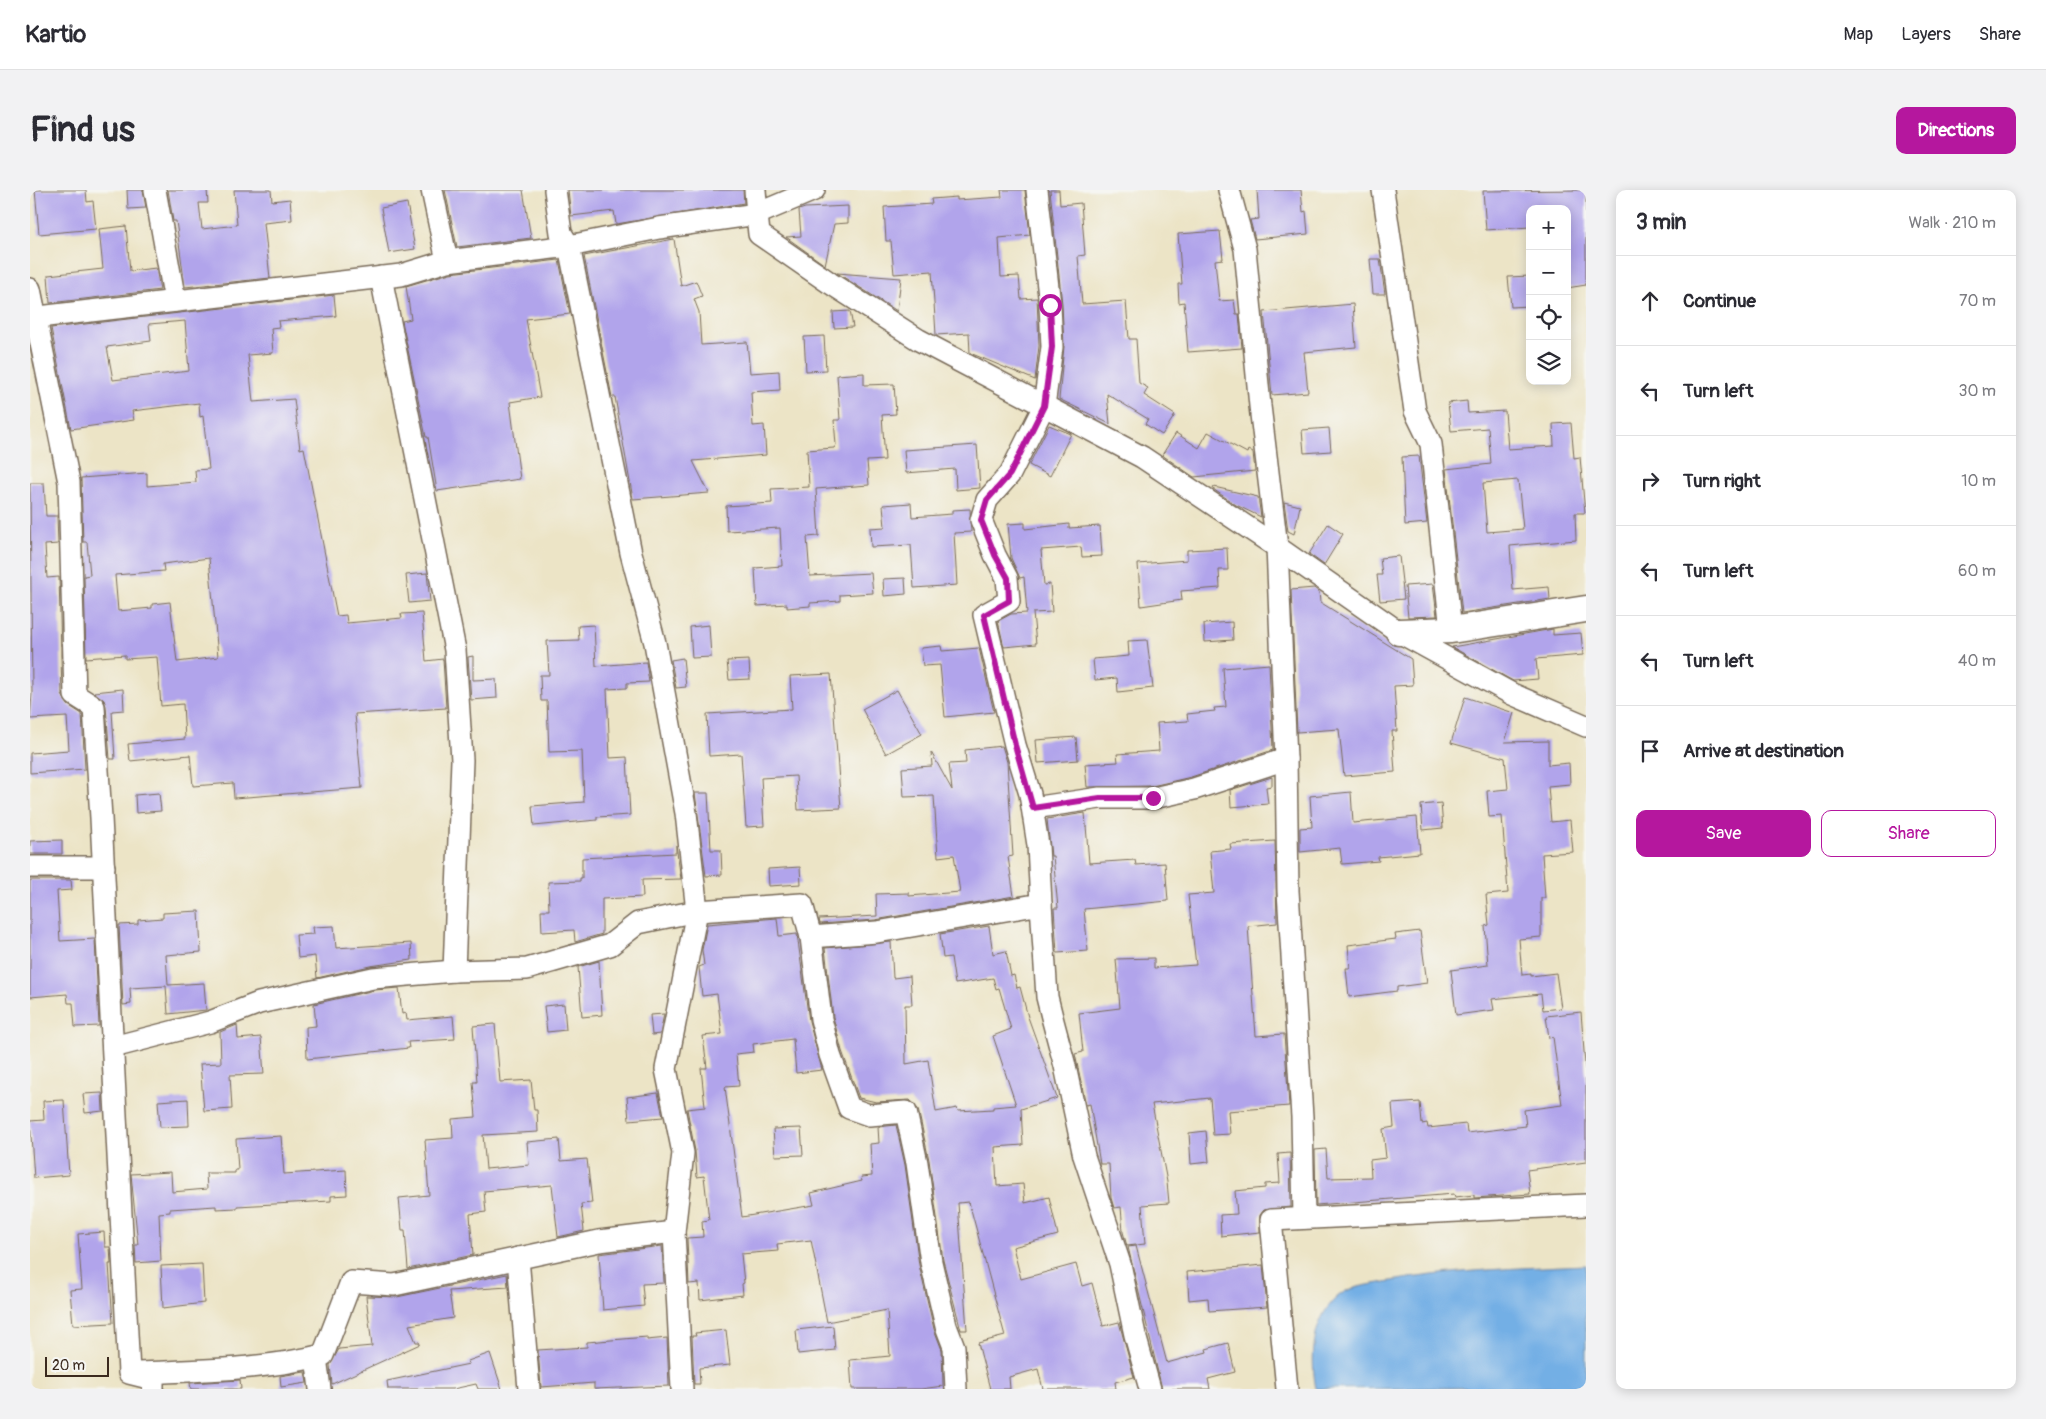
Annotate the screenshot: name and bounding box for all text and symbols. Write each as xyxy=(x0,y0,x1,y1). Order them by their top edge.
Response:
text: Kartio xyxy=(25,20,86,49)
text: Map xyxy=(1844,23,1873,46)
text: Layers xyxy=(1901,23,1951,46)
text: Share xyxy=(1979,23,2021,46)
button: Directions xyxy=(1896,107,2016,154)
text: Find us xyxy=(30,108,135,152)
map controls xyxy=(1526,205,1571,385)
button: + xyxy=(1526,205,1571,250)
text: 3 min xyxy=(1636,209,1686,236)
text: Walk · 210 m xyxy=(1908,213,1996,233)
button: − xyxy=(1526,250,1571,295)
icon: ahead xyxy=(1636,287,1664,315)
text: Continue xyxy=(1683,289,1756,313)
text: 70 m xyxy=(1959,291,1996,311)
route start xyxy=(1039,294,1062,317)
button: locate xyxy=(1526,295,1571,340)
button: layers xyxy=(1526,340,1571,385)
icon: left xyxy=(1636,377,1664,405)
text: Turn left xyxy=(1683,379,1753,403)
text: 30 m xyxy=(1958,381,1996,401)
icon: right xyxy=(1636,467,1664,495)
text: Turn right xyxy=(1683,469,1761,493)
text: 10 m xyxy=(1961,471,1996,491)
icon: left xyxy=(1636,557,1664,585)
text: Turn left xyxy=(1683,559,1753,583)
text: 60 m xyxy=(1958,561,1996,581)
icon: left xyxy=(1636,647,1664,675)
text: Turn left xyxy=(1683,649,1753,673)
text: 40 m xyxy=(1958,651,1996,671)
icon: arrive xyxy=(1636,737,1664,765)
text: Arrive at destination xyxy=(1683,739,1844,763)
route end xyxy=(1142,787,1165,810)
button: Save xyxy=(1636,810,1811,857)
button: Share xyxy=(1821,810,1996,857)
scale bar xyxy=(45,1354,109,1377)
text: 20 m xyxy=(52,1357,85,1374)

